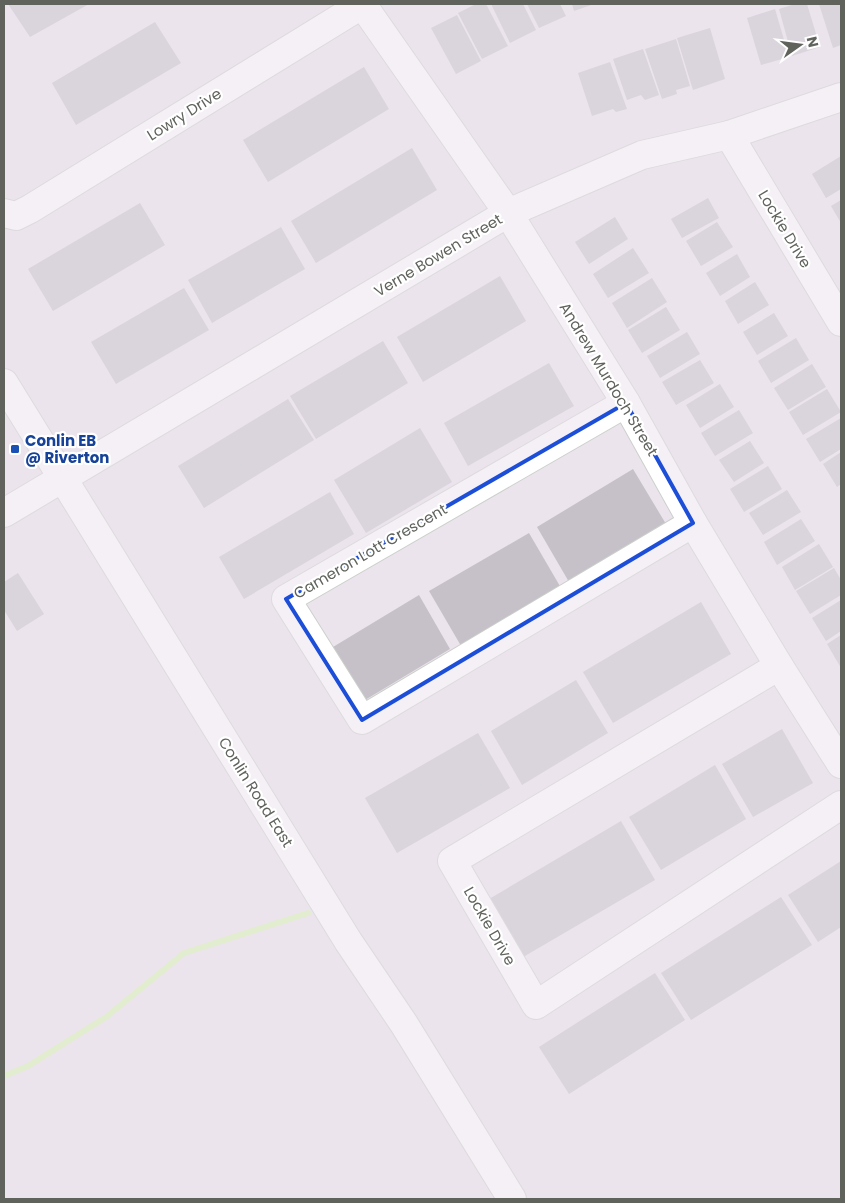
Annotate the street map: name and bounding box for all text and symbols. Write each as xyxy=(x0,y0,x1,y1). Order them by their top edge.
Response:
north arrow xyxy=(775,20,825,70)
text: N xyxy=(802,34,824,49)
street label: Lowry Drive xyxy=(143,83,225,145)
street label: Lockie Drive xyxy=(753,186,817,272)
street label: Verne Bowen Street xyxy=(370,208,506,302)
street label: Andrew Murdoch Street xyxy=(555,298,663,460)
place label: Conlin EB @ Riverton xyxy=(25,430,109,468)
marker: Conlin EB @ Riverton xyxy=(9,443,21,455)
street label: Cameron Lott Crescent xyxy=(289,498,451,604)
street label: Conlin Road East xyxy=(214,733,298,851)
street label: Lockie Drive xyxy=(459,883,521,969)

